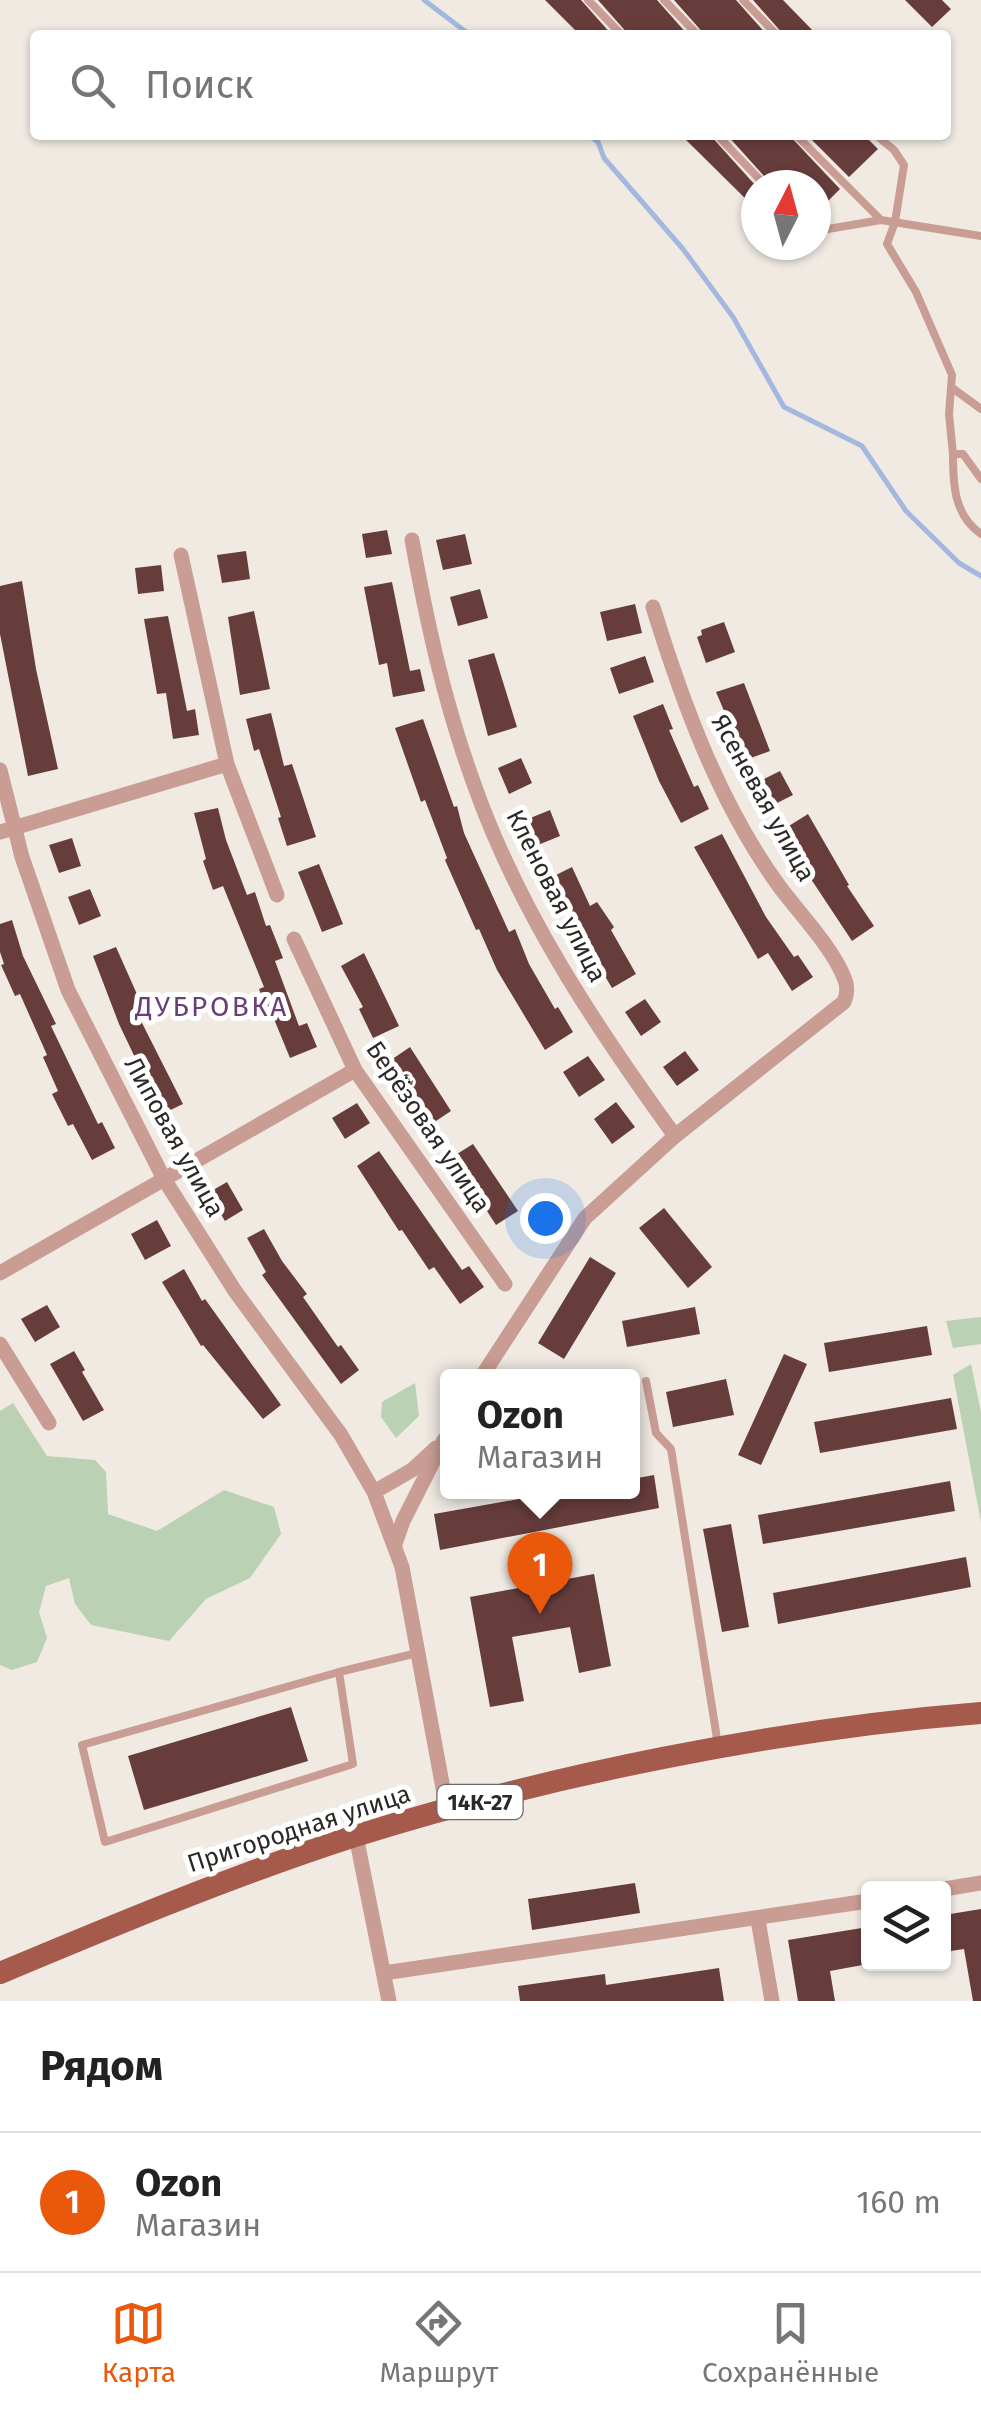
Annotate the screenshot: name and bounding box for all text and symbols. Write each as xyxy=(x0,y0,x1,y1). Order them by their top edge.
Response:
search box xyxy=(30,30,951,140)
icon: search xyxy=(65,58,120,113)
text: Поиск xyxy=(145,62,254,108)
north arrow xyxy=(741,170,831,260)
street label: Ясеневая улица xyxy=(705,709,821,887)
street label: Кленовая улица xyxy=(500,805,612,987)
district label: ДУБРОВКА xyxy=(134,990,289,1023)
street label: Берёзовая улица xyxy=(360,1036,496,1218)
street label: Липовая улица xyxy=(118,1052,230,1222)
your location xyxy=(520,1193,571,1244)
popup xyxy=(440,1369,640,1499)
text: Ozon xyxy=(477,1392,564,1438)
text: Магазин xyxy=(477,1438,603,1476)
pin: 1 xyxy=(508,1532,572,1614)
street label: Пригородная улица xyxy=(184,1779,414,1879)
road number: 14К-27 xyxy=(438,1785,522,1819)
map controls xyxy=(861,1881,951,1971)
button: layers xyxy=(861,1881,951,1971)
text: Рядом xyxy=(40,2041,163,2091)
text: Ozon xyxy=(135,2160,222,2206)
text: 1 xyxy=(65,2183,80,2221)
text: 160 m xyxy=(856,2183,941,2221)
text: Магазин xyxy=(135,2206,261,2244)
tab: Карта xyxy=(102,2296,176,2389)
tab: Маршрут xyxy=(380,2296,498,2389)
tab: Сохранённые xyxy=(702,2296,879,2389)

